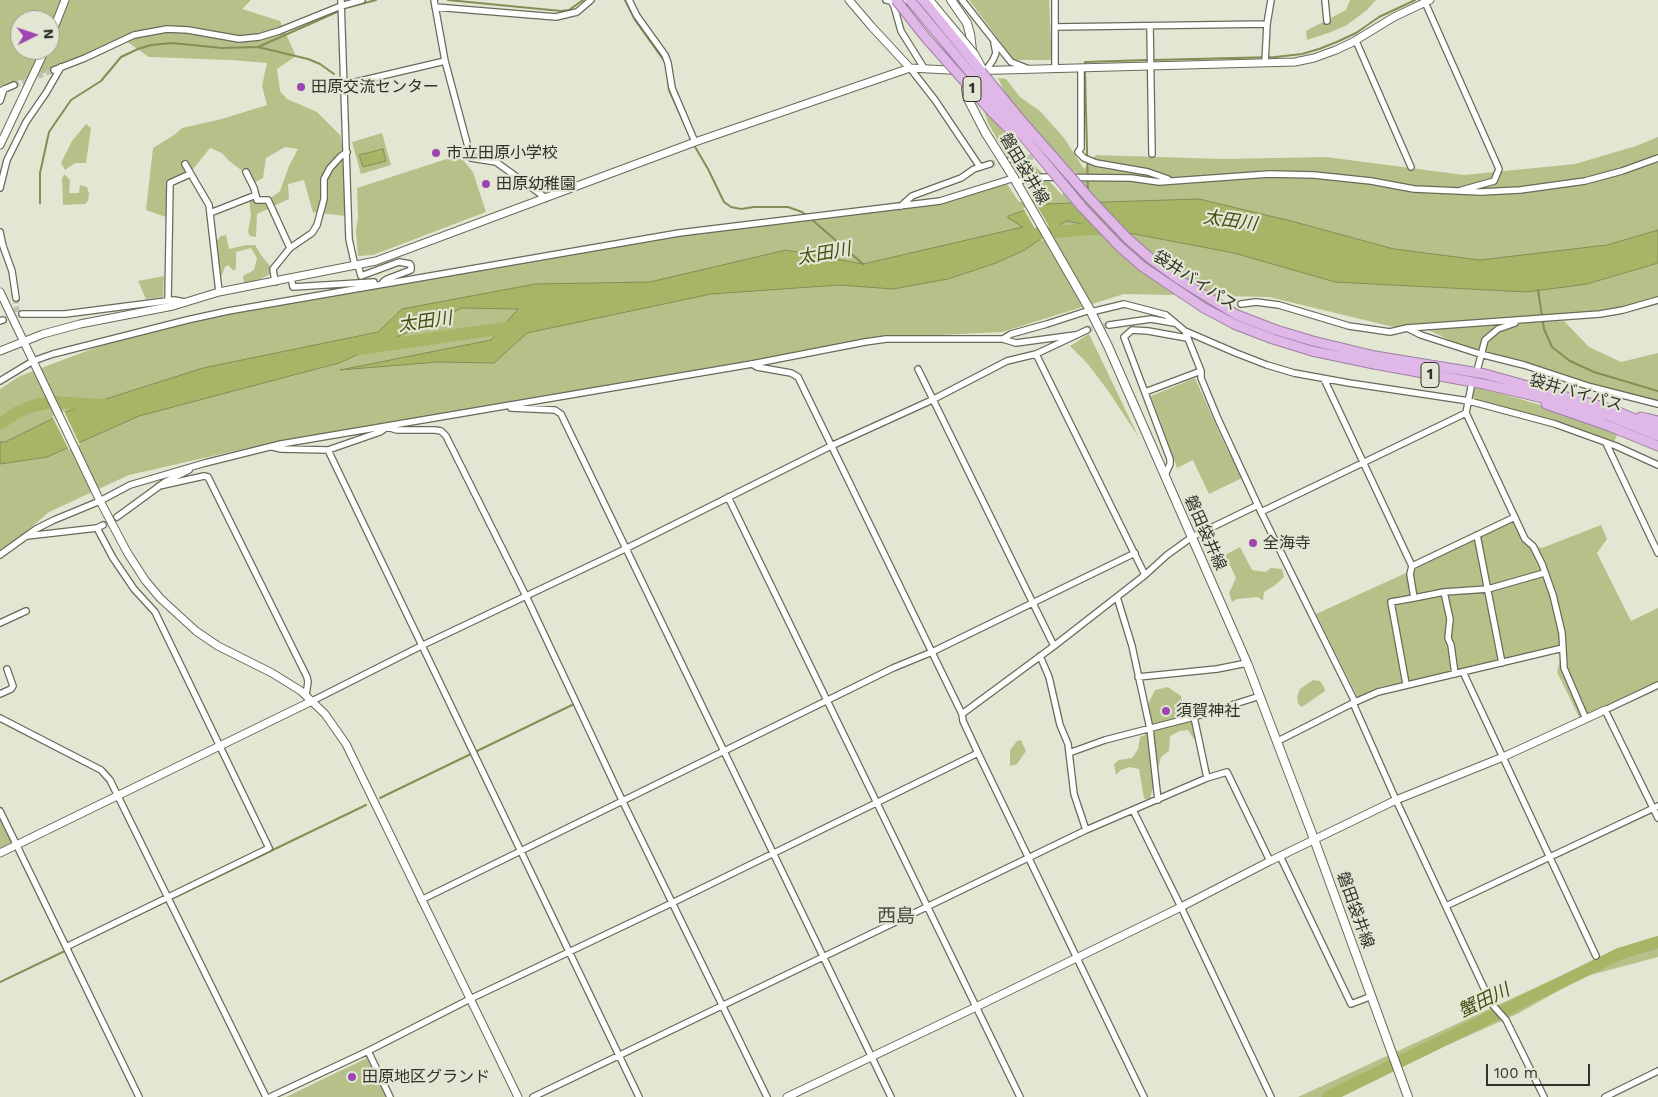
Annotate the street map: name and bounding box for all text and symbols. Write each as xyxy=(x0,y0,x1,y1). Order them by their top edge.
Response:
north arrow xyxy=(10,10,60,60)
text: N xyxy=(41,28,57,40)
road number: 1 xyxy=(963,76,981,102)
place label: 田原交流センター xyxy=(311,77,439,97)
marker: 田原交流センター xyxy=(295,81,307,93)
street label: 磐田袋井線 xyxy=(995,130,1053,208)
place label: 市立田原小学校 xyxy=(446,143,558,163)
marker: 市立田原小学校 xyxy=(430,147,442,159)
place label: 田原幼稚園 xyxy=(496,174,576,194)
marker: 田原幼稚園 xyxy=(480,178,492,190)
water label: 太田川 xyxy=(1202,207,1258,235)
water label: 太田川 xyxy=(796,239,852,269)
street label: 袋井バイパス xyxy=(1150,247,1240,315)
water label: 太田川 xyxy=(397,308,453,336)
road number: 1 xyxy=(1421,362,1439,388)
street label: 袋井バイパス xyxy=(1527,371,1625,415)
street label: 磐田袋井線 xyxy=(1180,493,1230,573)
place label: 全海寺 xyxy=(1263,533,1311,553)
marker: 全海寺 xyxy=(1247,537,1259,549)
place label: 須賀神社 xyxy=(1176,701,1240,721)
marker: 須賀神社 xyxy=(1160,705,1172,717)
street label: 磐田袋井線 xyxy=(1332,869,1378,951)
district label: 西島 xyxy=(877,905,915,927)
water label: 蟹田川 xyxy=(1455,979,1513,1023)
scale bar xyxy=(1488,1054,1592,1086)
text: 100 m xyxy=(1494,1064,1538,1082)
place label: 田原地区グランド xyxy=(362,1067,490,1087)
marker: 田原地区グランド xyxy=(346,1071,358,1083)

